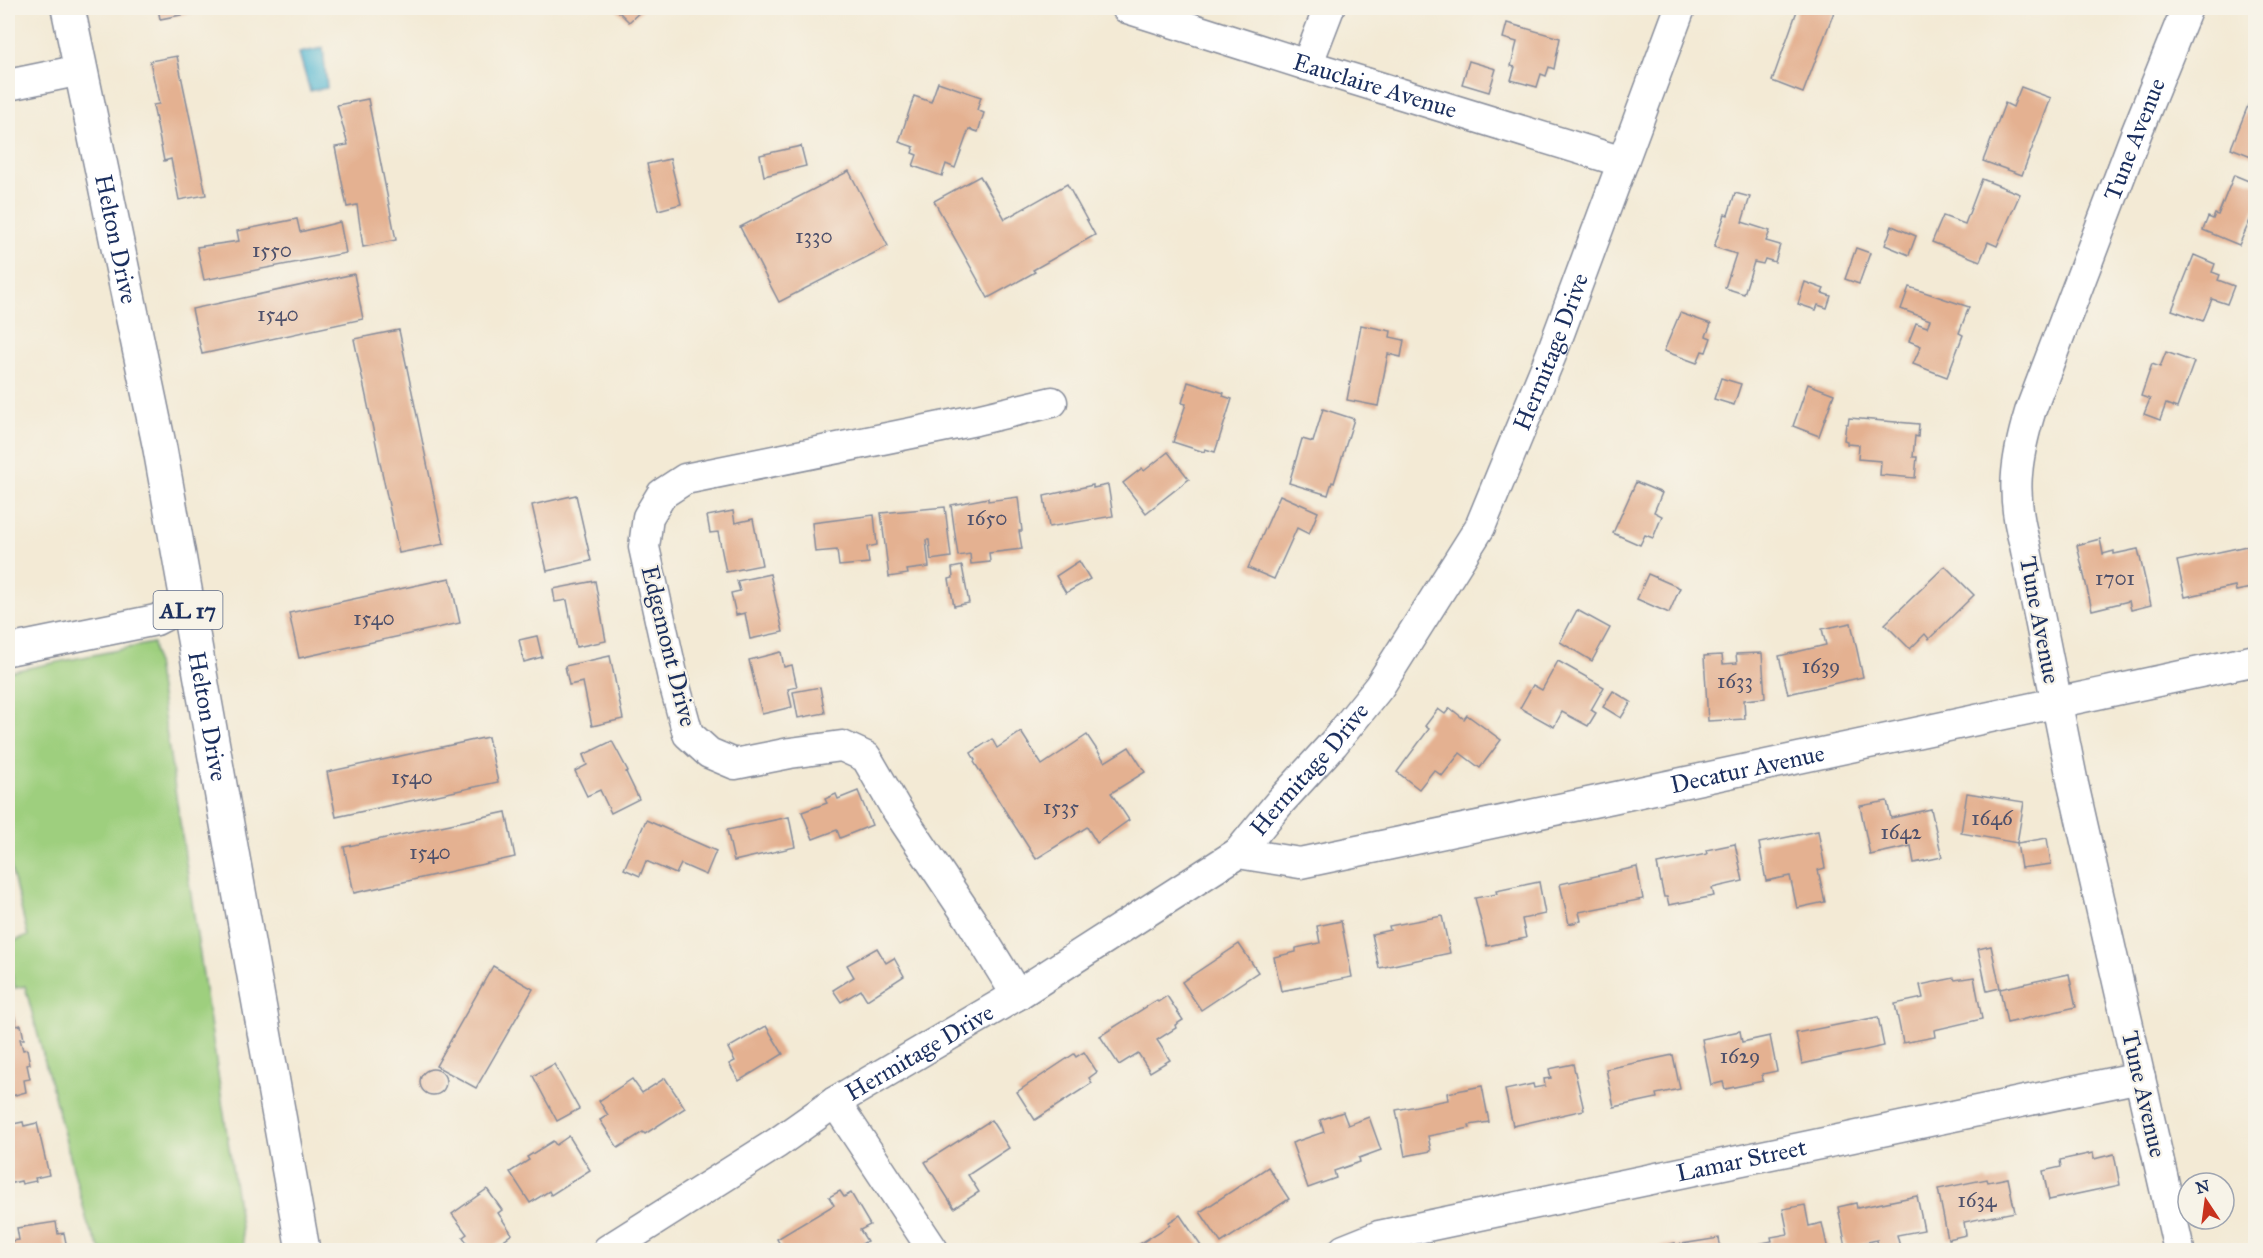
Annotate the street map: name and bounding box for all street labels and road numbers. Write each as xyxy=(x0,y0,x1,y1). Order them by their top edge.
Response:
street label: Eauclaire Avenue xyxy=(1289,47,1461,125)
street label: Tune Avenue xyxy=(2097,74,2172,205)
street label: Helton Drive xyxy=(88,172,144,306)
street label: Hermitage Drive xyxy=(1506,269,1595,435)
street label: Tune Avenue xyxy=(2013,554,2067,686)
street label: Edgemont Drive xyxy=(635,562,703,730)
road number: AL 17 xyxy=(154,591,222,629)
street label: Helton Drive xyxy=(181,649,234,784)
street label: Hermitage Drive xyxy=(1243,697,1375,842)
street label: Decatur Avenue xyxy=(1668,738,1827,800)
street label: Hermitage Drive xyxy=(840,997,999,1108)
street label: Tune Avenue xyxy=(2115,1028,2173,1160)
street label: Lamar Street xyxy=(1674,1132,1810,1188)

